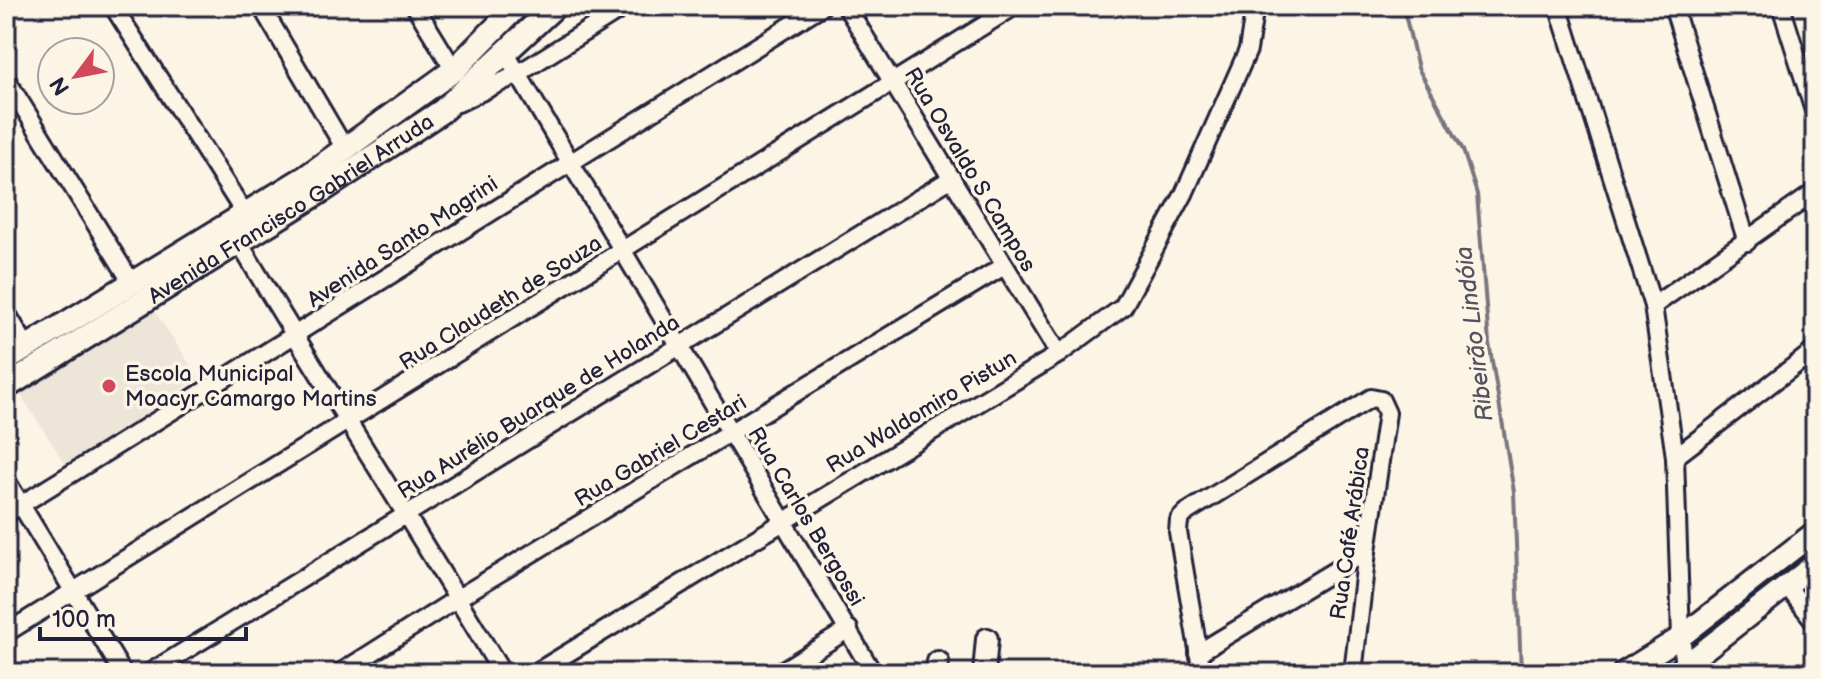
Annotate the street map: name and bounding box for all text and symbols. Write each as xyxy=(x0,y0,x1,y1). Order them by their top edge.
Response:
north arrow xyxy=(36,36,116,116)
street label: Rua Osvaldo S Campos xyxy=(898,63,1042,277)
text: N xyxy=(44,72,76,100)
street label: Avenida Francisco Gabriel Arruda xyxy=(143,108,439,310)
street label: Avenida Santo Magrini xyxy=(302,171,503,314)
street label: Rua Claudeth de Souza xyxy=(395,230,607,377)
water label: Ribeirão Lindóia xyxy=(1449,245,1500,423)
street label: Rua Aurélio Buarque de Holanda xyxy=(393,309,685,505)
street label: Rua Waldomiro Pistun xyxy=(822,345,1022,480)
place label: Escola Municipal Moacyr Camargo Martins xyxy=(125,361,377,413)
marker: Escola Municipal Moacyr Camargo Martins xyxy=(100,377,118,395)
street label: Rua Gabriel Cestari xyxy=(570,389,752,513)
street label: Rua Carlos Bergossi xyxy=(742,422,870,611)
street label: Rua Café Arábica xyxy=(1325,445,1376,622)
scale bar xyxy=(40,591,246,641)
text: 100 m xyxy=(52,605,116,634)

